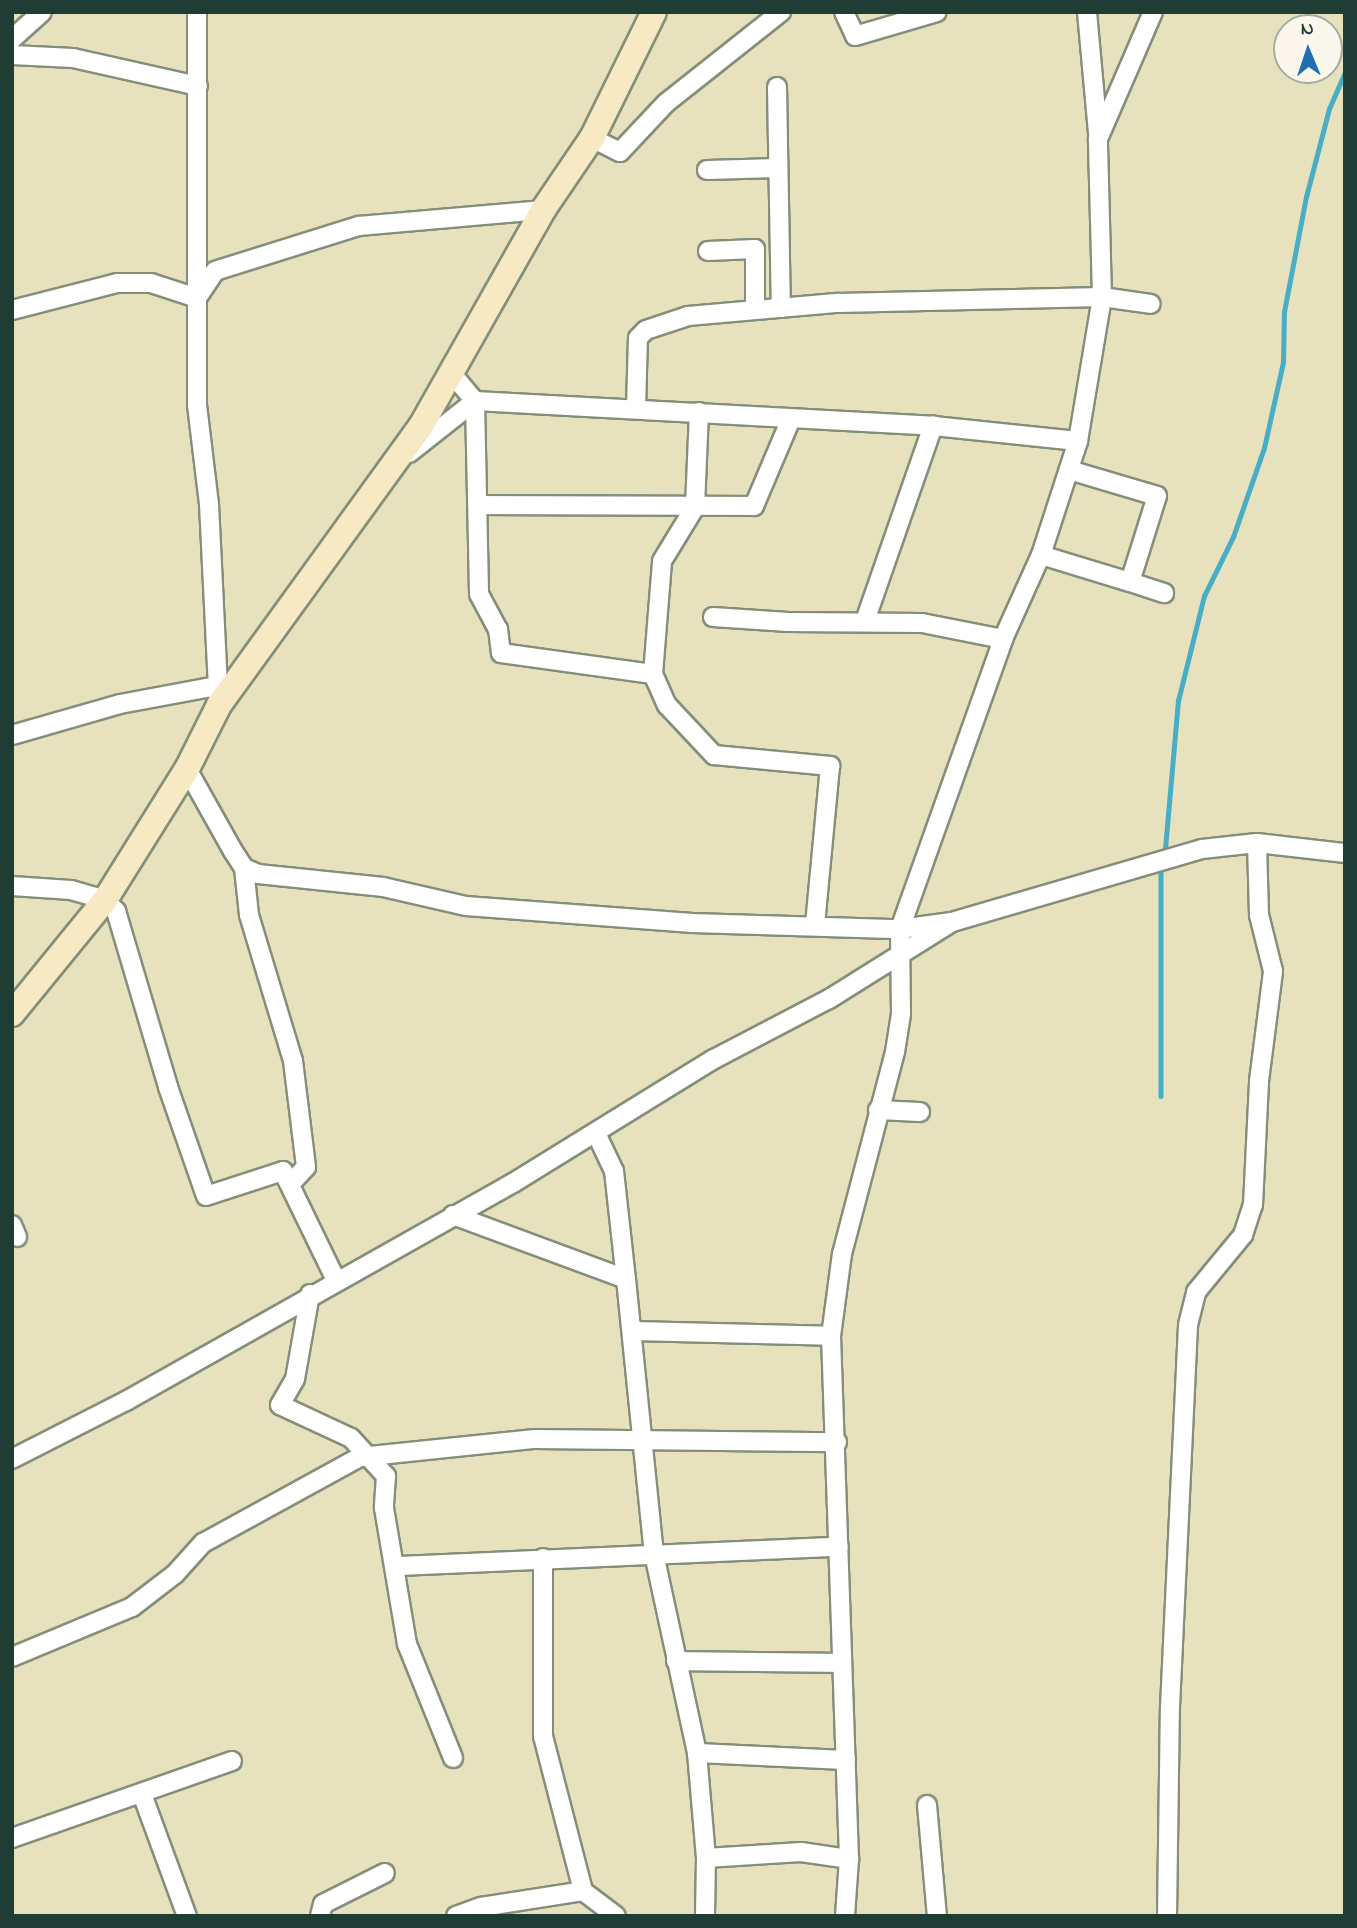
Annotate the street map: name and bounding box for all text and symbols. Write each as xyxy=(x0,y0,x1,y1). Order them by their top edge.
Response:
north arrow xyxy=(1273,14,1343,84)
text: N xyxy=(1300,16,1314,43)

